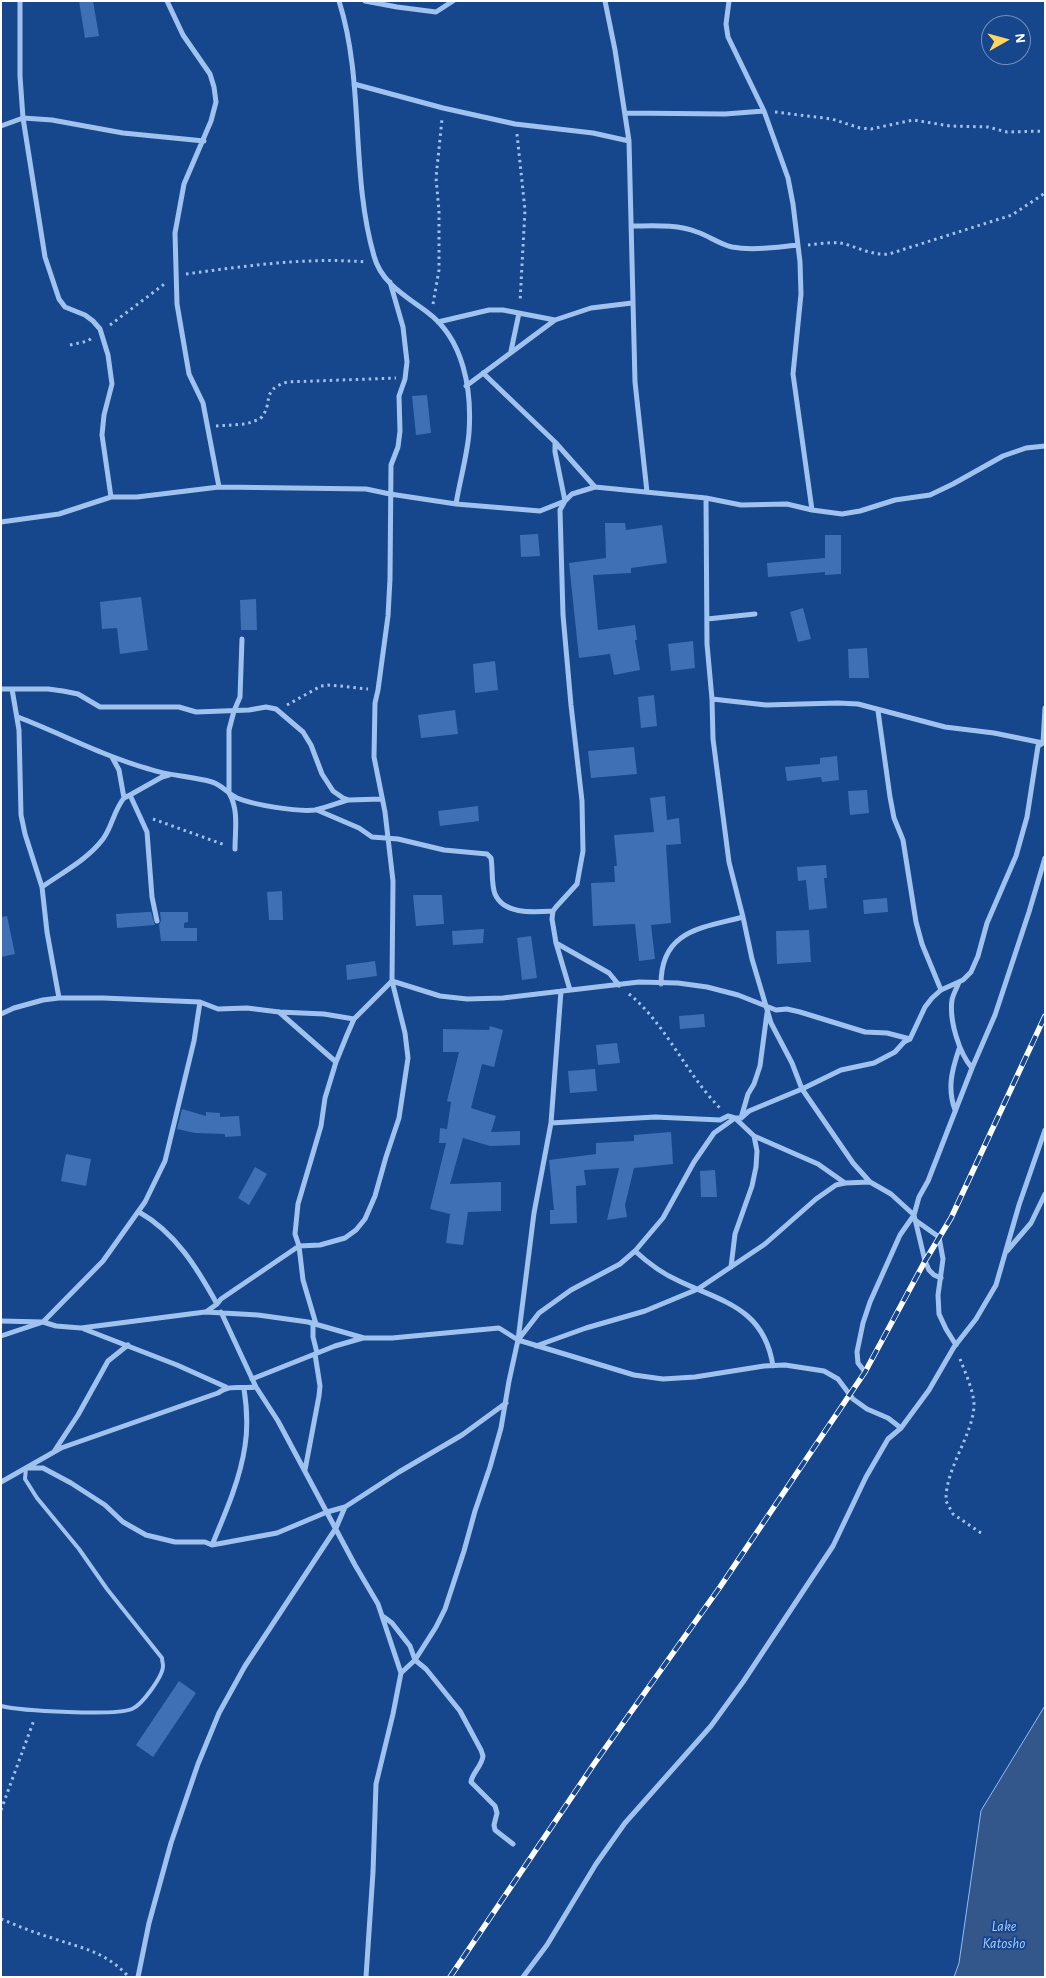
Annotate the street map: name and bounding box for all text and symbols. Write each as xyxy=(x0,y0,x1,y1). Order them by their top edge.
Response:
north arrow xyxy=(981,15,1031,65)
text: N xyxy=(1012,33,1027,44)
water label: Lake Katosho xyxy=(983,1917,1025,1952)

